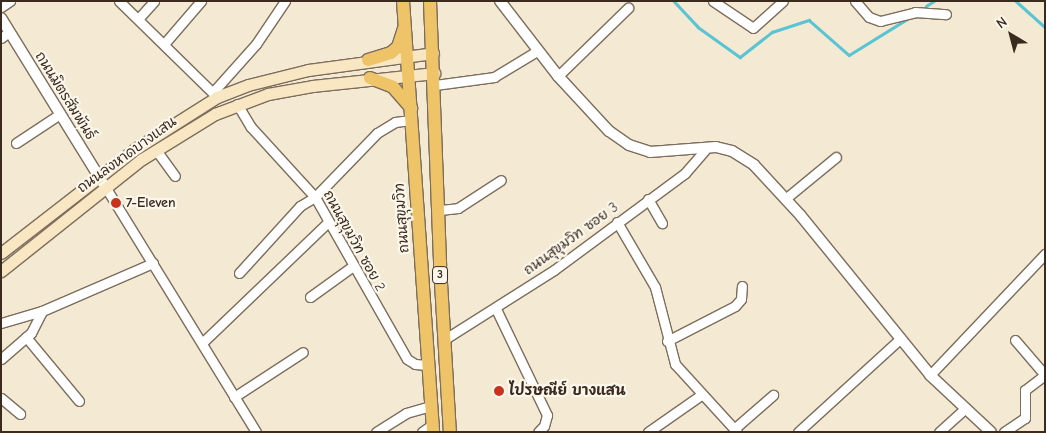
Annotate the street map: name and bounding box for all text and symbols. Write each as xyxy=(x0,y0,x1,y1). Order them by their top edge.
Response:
north arrow xyxy=(986,10,1036,60)
text: N xyxy=(993,13,1010,32)
street label: ถนนมิตรสัมพันธ์ xyxy=(31,49,99,143)
street label: ถนนลงหาดบางแสน xyxy=(74,113,180,197)
street label: ถนนสุขุมวิท xyxy=(391,183,413,253)
street label: ถนนสุขุมวิท ซอย 2 xyxy=(319,188,389,294)
place label: 7-Eleven xyxy=(126,195,176,211)
marker: 7-Eleven xyxy=(110,197,122,209)
street label: ถนนสุขุมวิท ซอย 3 xyxy=(521,199,621,279)
road number: 3 xyxy=(431,266,449,284)
place label: ไปรษณีย์ บางแสน xyxy=(509,383,626,399)
marker: ไปรษณีย์ บางแสน xyxy=(493,385,505,397)

